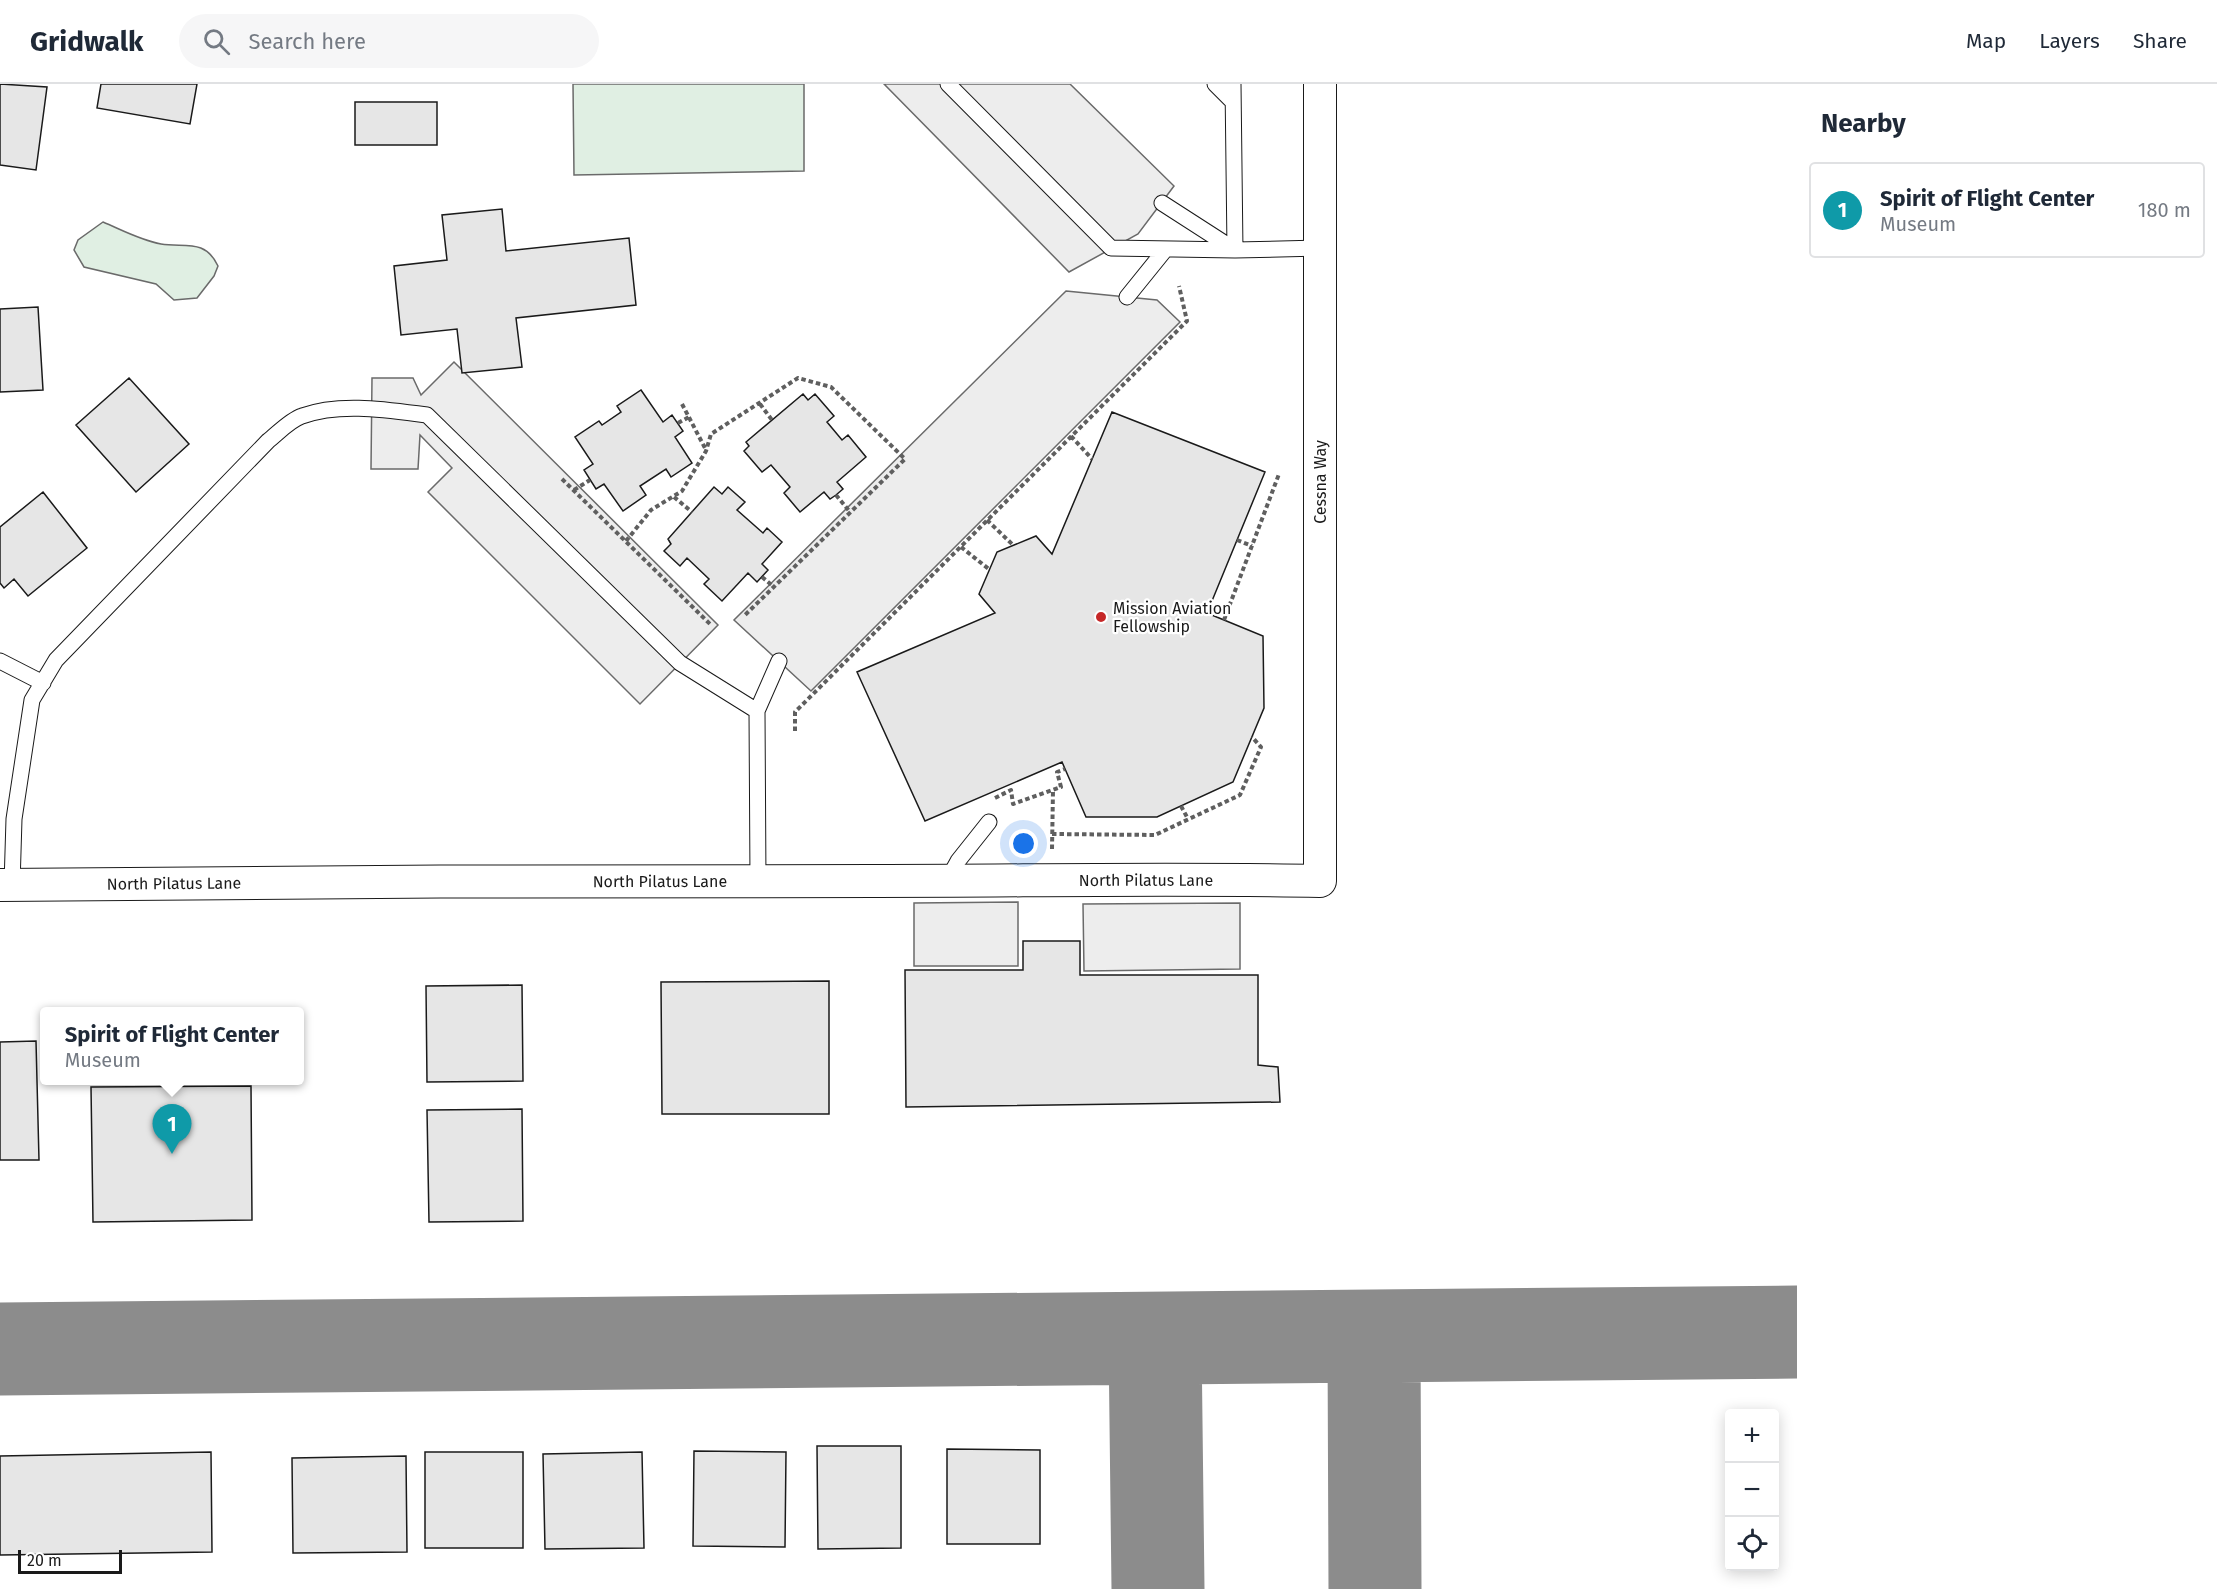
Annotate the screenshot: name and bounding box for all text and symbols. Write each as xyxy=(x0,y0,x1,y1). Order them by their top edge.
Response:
search box xyxy=(179,14,599,68)
text: Gridwalk xyxy=(30,25,143,58)
icon: search xyxy=(200,25,233,58)
text: Search here xyxy=(248,28,366,55)
text: Map xyxy=(1966,28,2006,54)
text: Layers xyxy=(2039,28,2100,54)
text: Share xyxy=(2133,28,2187,54)
text: Nearby xyxy=(1821,108,1906,139)
text: Spirit of Flight Center xyxy=(1880,185,2094,212)
text: 1 xyxy=(1838,198,1847,222)
text: 180 m xyxy=(2138,198,2191,222)
text: Museum xyxy=(1880,212,1956,236)
street label: Cessna Way xyxy=(1311,440,1330,524)
place label: Mission Aviation Fellowship xyxy=(1113,599,1231,636)
marker: Mission Aviation Fellowship xyxy=(1094,610,1108,624)
your location xyxy=(1009,829,1038,858)
street label: North Pilatus Lane xyxy=(1079,870,1213,889)
street label: North Pilatus Lane xyxy=(593,872,727,891)
street label: North Pilatus Lane xyxy=(107,873,241,893)
popup xyxy=(40,1007,304,1085)
text: Spirit of Flight Center xyxy=(65,1021,279,1048)
text: Museum xyxy=(65,1048,141,1072)
pin: 1 xyxy=(152,1104,192,1154)
map controls xyxy=(1725,1409,1779,1571)
button: + xyxy=(1725,1409,1779,1463)
button: − xyxy=(1725,1463,1779,1517)
button: locate xyxy=(1725,1517,1779,1571)
scale bar xyxy=(18,1547,122,1574)
text: 20 m xyxy=(27,1551,62,1570)

